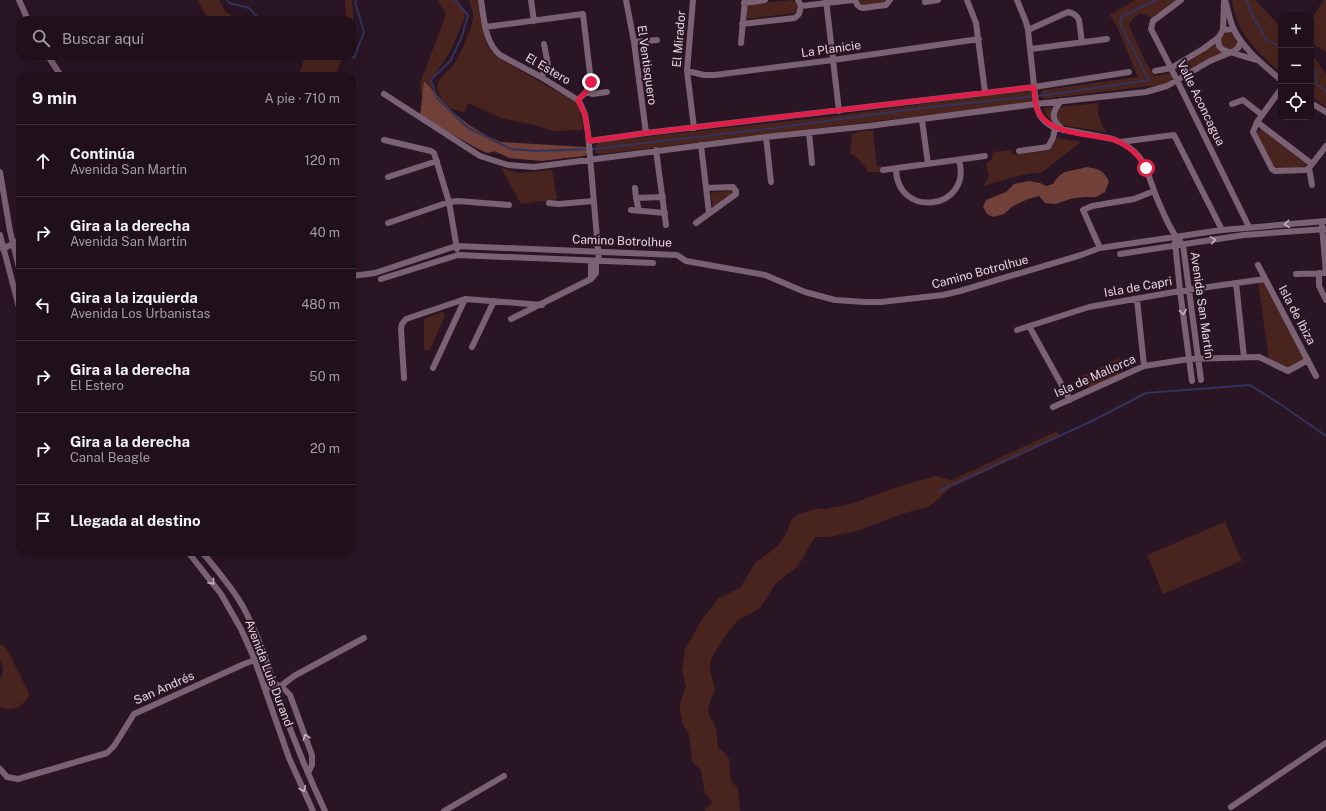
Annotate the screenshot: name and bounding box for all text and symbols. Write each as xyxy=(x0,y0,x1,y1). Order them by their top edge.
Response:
street label: El Mirador xyxy=(670,10,688,68)
map controls xyxy=(1278,12,1314,120)
button: + xyxy=(1278,12,1314,48)
search box xyxy=(16,16,356,60)
street label: El Ventisquero xyxy=(634,24,660,106)
icon: search xyxy=(30,27,52,49)
text: Buscar aquí xyxy=(62,30,144,47)
street label: La Planicie xyxy=(800,38,862,60)
button: − xyxy=(1278,48,1314,84)
street label: El Estero xyxy=(523,50,573,88)
street label: Valle Aconcagua xyxy=(1174,58,1228,148)
route end xyxy=(582,73,600,91)
button: locate xyxy=(1278,84,1314,120)
text: 9 min xyxy=(32,88,77,108)
text: A pie · 710 m xyxy=(264,91,340,106)
text: Continúa xyxy=(70,145,135,162)
icon: ahead xyxy=(32,150,54,172)
text: 120 m xyxy=(305,153,340,168)
route start xyxy=(1137,159,1155,177)
text: Avenida San Martín xyxy=(70,162,187,177)
text: Gira a la derecha xyxy=(70,217,190,234)
one-way arrow xyxy=(1284,219,1290,228)
icon: right xyxy=(32,222,54,244)
text: 40 m xyxy=(309,225,340,240)
street label: Camino Botrolhue xyxy=(572,232,672,250)
text: Avenida San Martín xyxy=(70,234,187,249)
one-way arrow xyxy=(1210,236,1216,245)
street label: Avenida San Martín xyxy=(1188,251,1216,359)
street label: Camino Botrolhue xyxy=(930,252,1030,292)
street label: Isla de Capri xyxy=(1103,274,1173,300)
street label: Isla de Ibiza xyxy=(1276,283,1318,347)
text: Gira a la izquierda xyxy=(70,289,198,306)
icon: left xyxy=(32,294,54,316)
text: 480 m xyxy=(301,297,340,312)
text: Avenida Los Urbanistas xyxy=(70,306,210,321)
one-way arrow xyxy=(1178,309,1187,315)
street label: Isla de Mallorca xyxy=(1052,352,1138,400)
text: Gira a la derecha xyxy=(70,361,190,378)
icon: right xyxy=(32,366,54,388)
text: 50 m xyxy=(309,369,340,384)
text: El Estero xyxy=(70,378,124,393)
text: Gira a la derecha xyxy=(70,433,190,450)
icon: right xyxy=(32,438,54,460)
text: 20 m xyxy=(310,441,340,456)
text: Canal Beagle xyxy=(70,450,150,465)
icon: arrive xyxy=(32,510,54,532)
text: Llegada al destino xyxy=(70,512,201,529)
one-way arrow xyxy=(208,578,215,585)
street label: Avenida Luis Durand xyxy=(242,617,296,729)
street label: San Andrés xyxy=(132,668,196,708)
one-way arrow xyxy=(302,733,310,740)
one-way arrow xyxy=(298,785,306,792)

